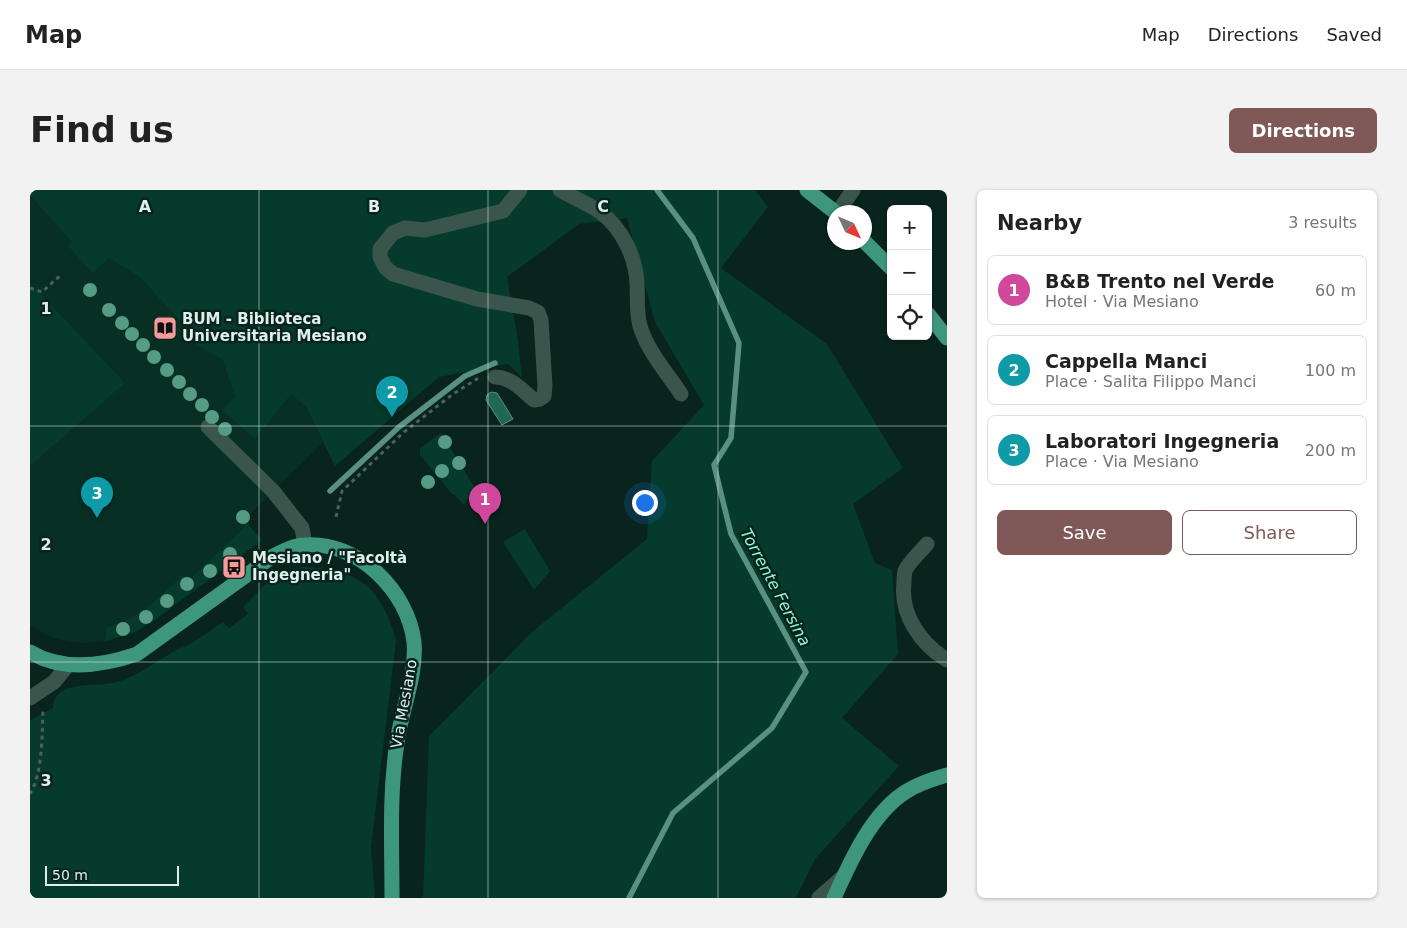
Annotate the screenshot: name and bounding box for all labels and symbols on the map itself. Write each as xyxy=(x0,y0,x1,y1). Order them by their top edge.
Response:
text: A xyxy=(139,197,152,216)
text: B xyxy=(368,197,380,216)
text: C xyxy=(597,197,609,216)
north arrow xyxy=(827,205,872,250)
text: 1 xyxy=(40,299,52,318)
place label: BUM - Biblioteca Universitaria Mesiano xyxy=(182,310,367,345)
library icon: BUM - Biblioteca Universitaria Mesiano xyxy=(152,315,178,341)
pin: 2 xyxy=(376,376,408,417)
pin: 3 xyxy=(81,477,113,518)
pin: 1 xyxy=(469,483,501,524)
your location xyxy=(632,490,658,516)
water label: Torrente Fersina xyxy=(737,525,815,649)
text: 2 xyxy=(40,535,52,554)
place label: Mesiano / "Facoltà Ingegneria" xyxy=(252,549,407,584)
bus stop icon: Mesiano / "Facoltà Ingegneria" xyxy=(221,554,247,580)
street label: Via Mesiano xyxy=(387,658,421,750)
text: 3 xyxy=(40,771,52,790)
scale bar xyxy=(45,863,179,886)

